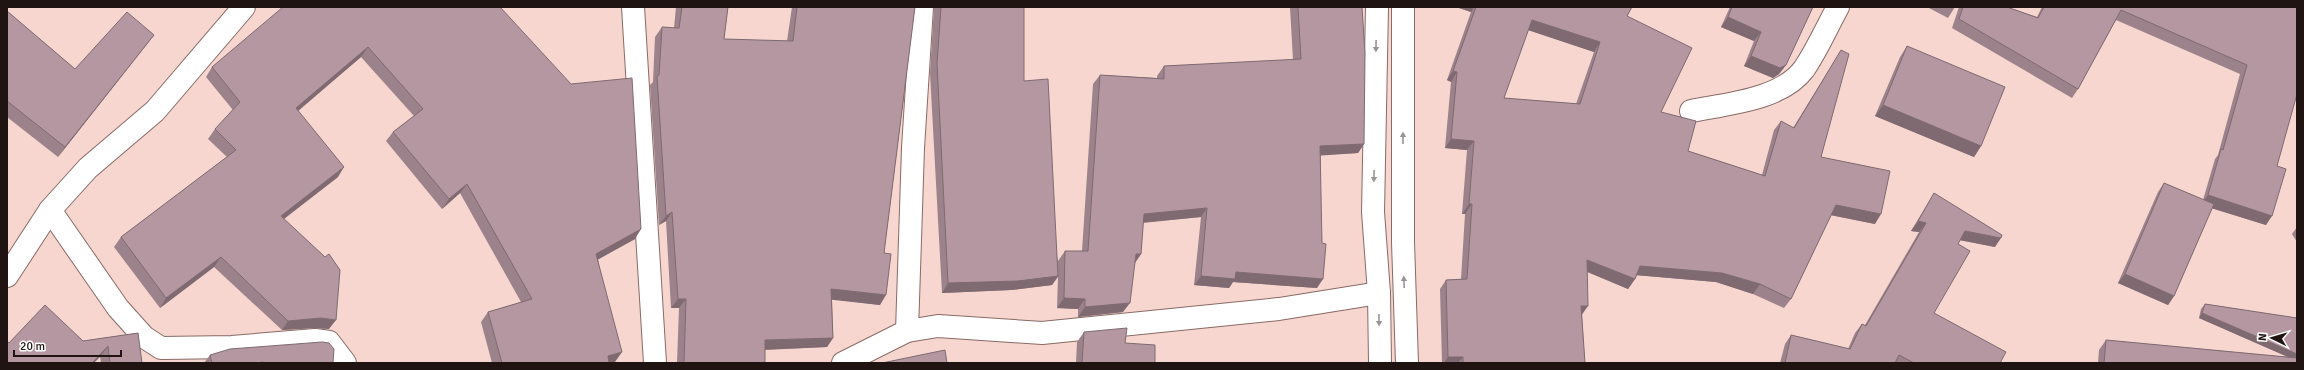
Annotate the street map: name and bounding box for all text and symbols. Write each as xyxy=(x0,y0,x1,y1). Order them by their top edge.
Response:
one-way arrow xyxy=(1373,40,1379,53)
one-way arrow xyxy=(1400,131,1406,144)
one-way arrow xyxy=(1371,170,1377,183)
one-way arrow xyxy=(1401,275,1407,288)
one-way arrow xyxy=(1376,314,1382,327)
north arrow xyxy=(2252,318,2292,358)
scale bar xyxy=(14,332,121,358)
text: N xyxy=(2256,333,2269,342)
text: 20 m xyxy=(20,339,45,354)

